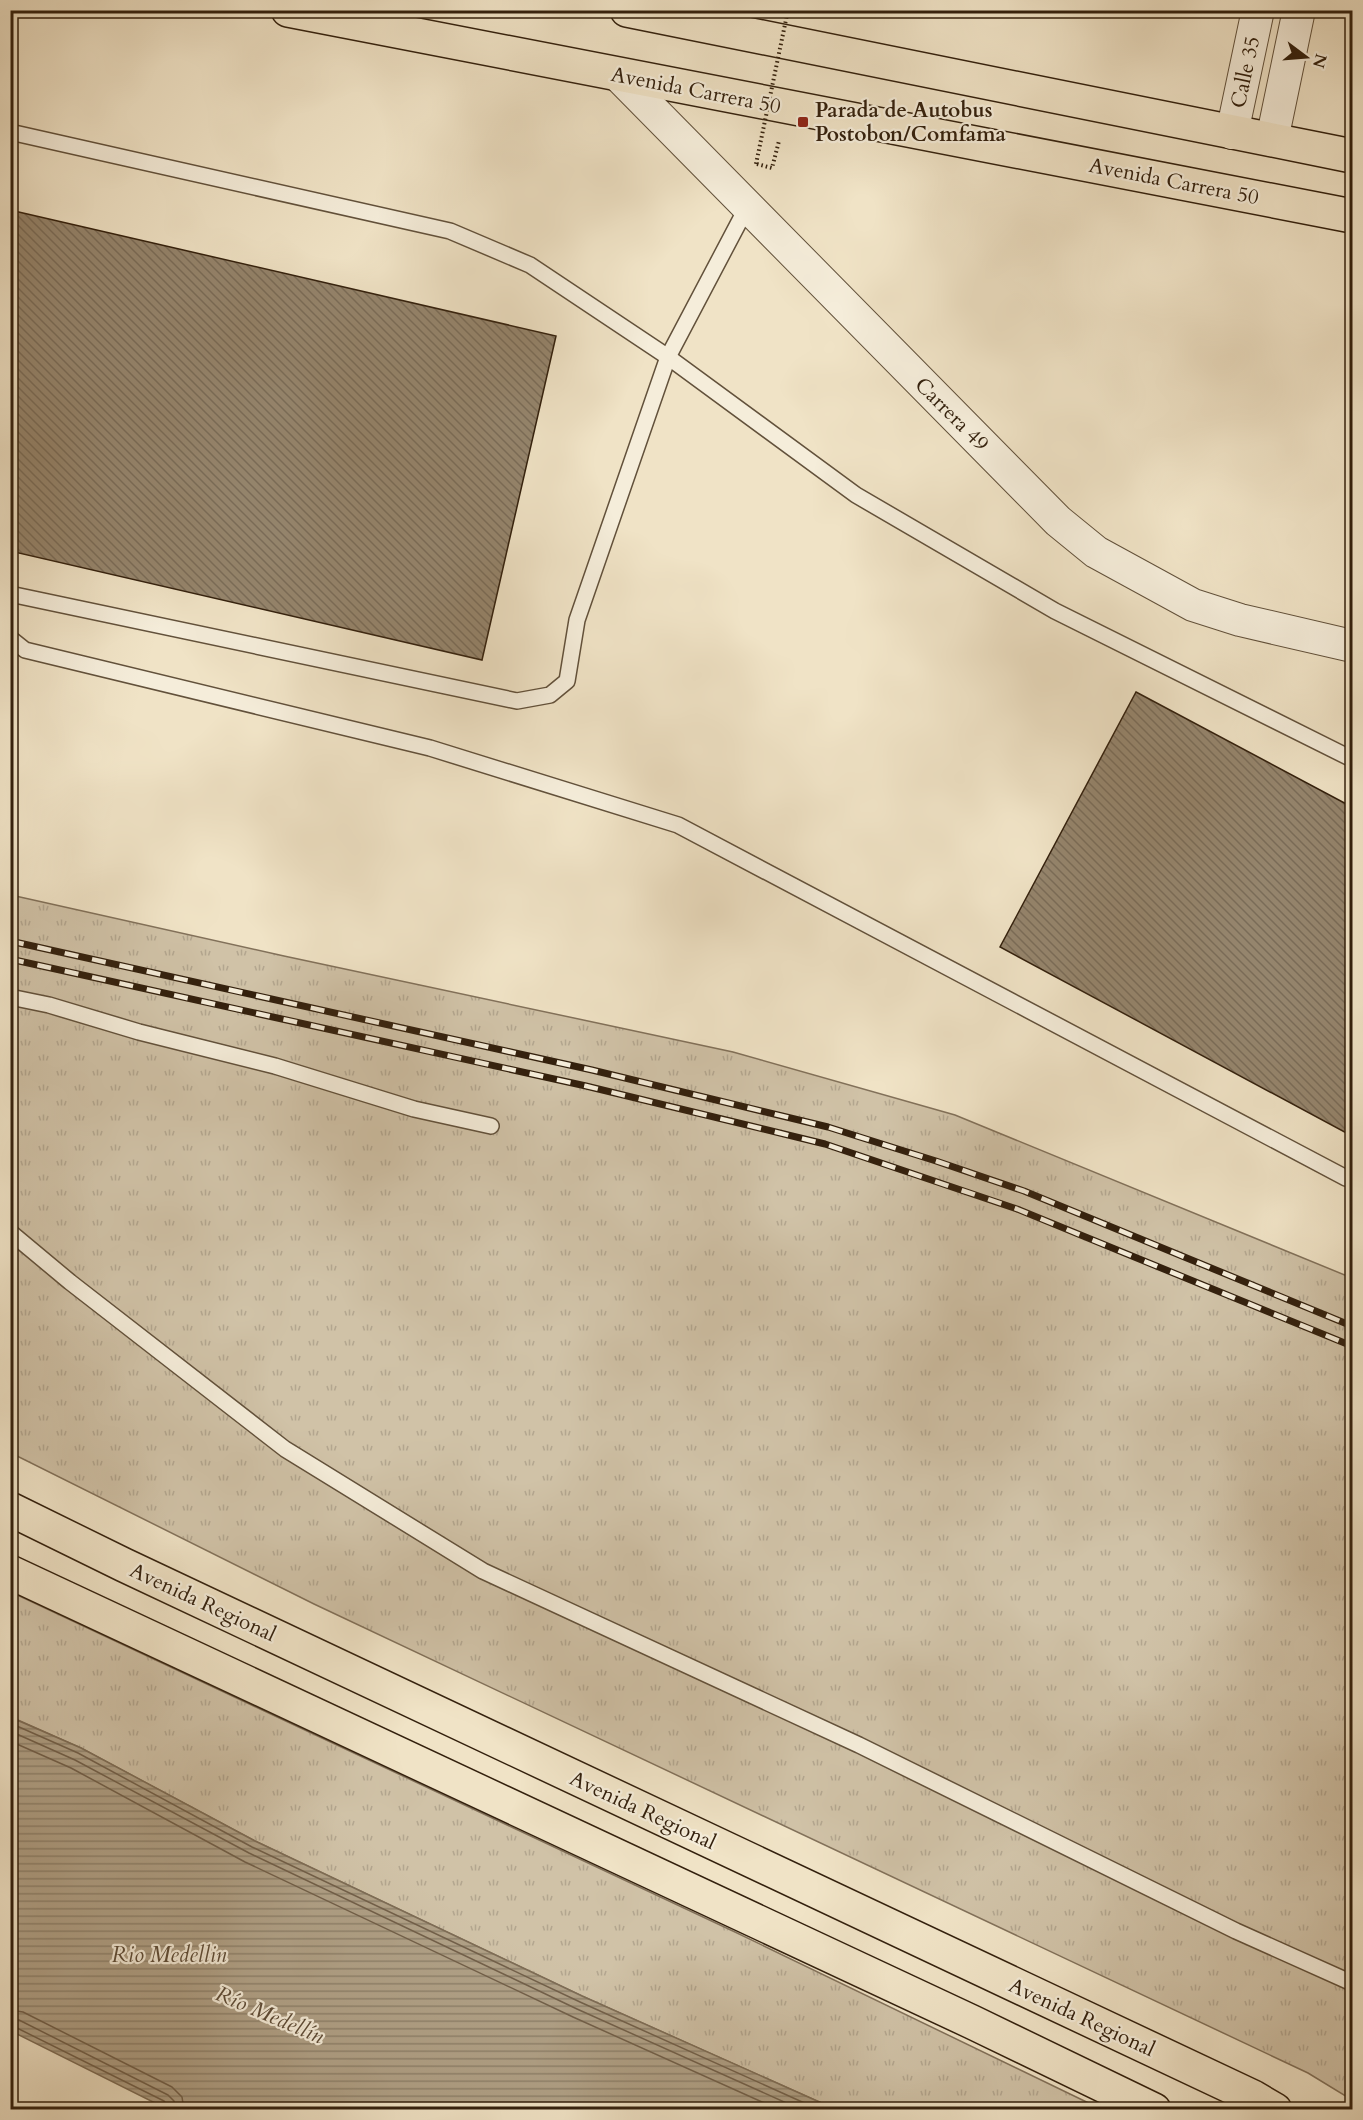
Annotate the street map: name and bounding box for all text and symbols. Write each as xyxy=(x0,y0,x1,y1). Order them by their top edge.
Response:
north arrow xyxy=(1276,27,1336,87)
street label: Calle 35 xyxy=(1224,34,1267,111)
text: N xyxy=(1307,51,1332,71)
street label: Avenida Carrera 50 xyxy=(608,60,783,121)
place label: Parada de Autobus Postobon/Comfama xyxy=(815,96,1007,149)
marker: Parada de Autobus Postobon/Comfama xyxy=(796,115,810,129)
street label: Avenida Carrera 50 xyxy=(1086,151,1261,212)
street label: Carrera 49 xyxy=(908,371,995,458)
street label: Avenida Regional xyxy=(125,1556,281,1649)
street label: Avenida Regional xyxy=(565,1764,721,1857)
water label: Rio Medellin xyxy=(111,1940,227,1970)
street label: Avenida Regional xyxy=(1004,1971,1160,2064)
water label: Río Medellín xyxy=(211,1979,329,2051)

